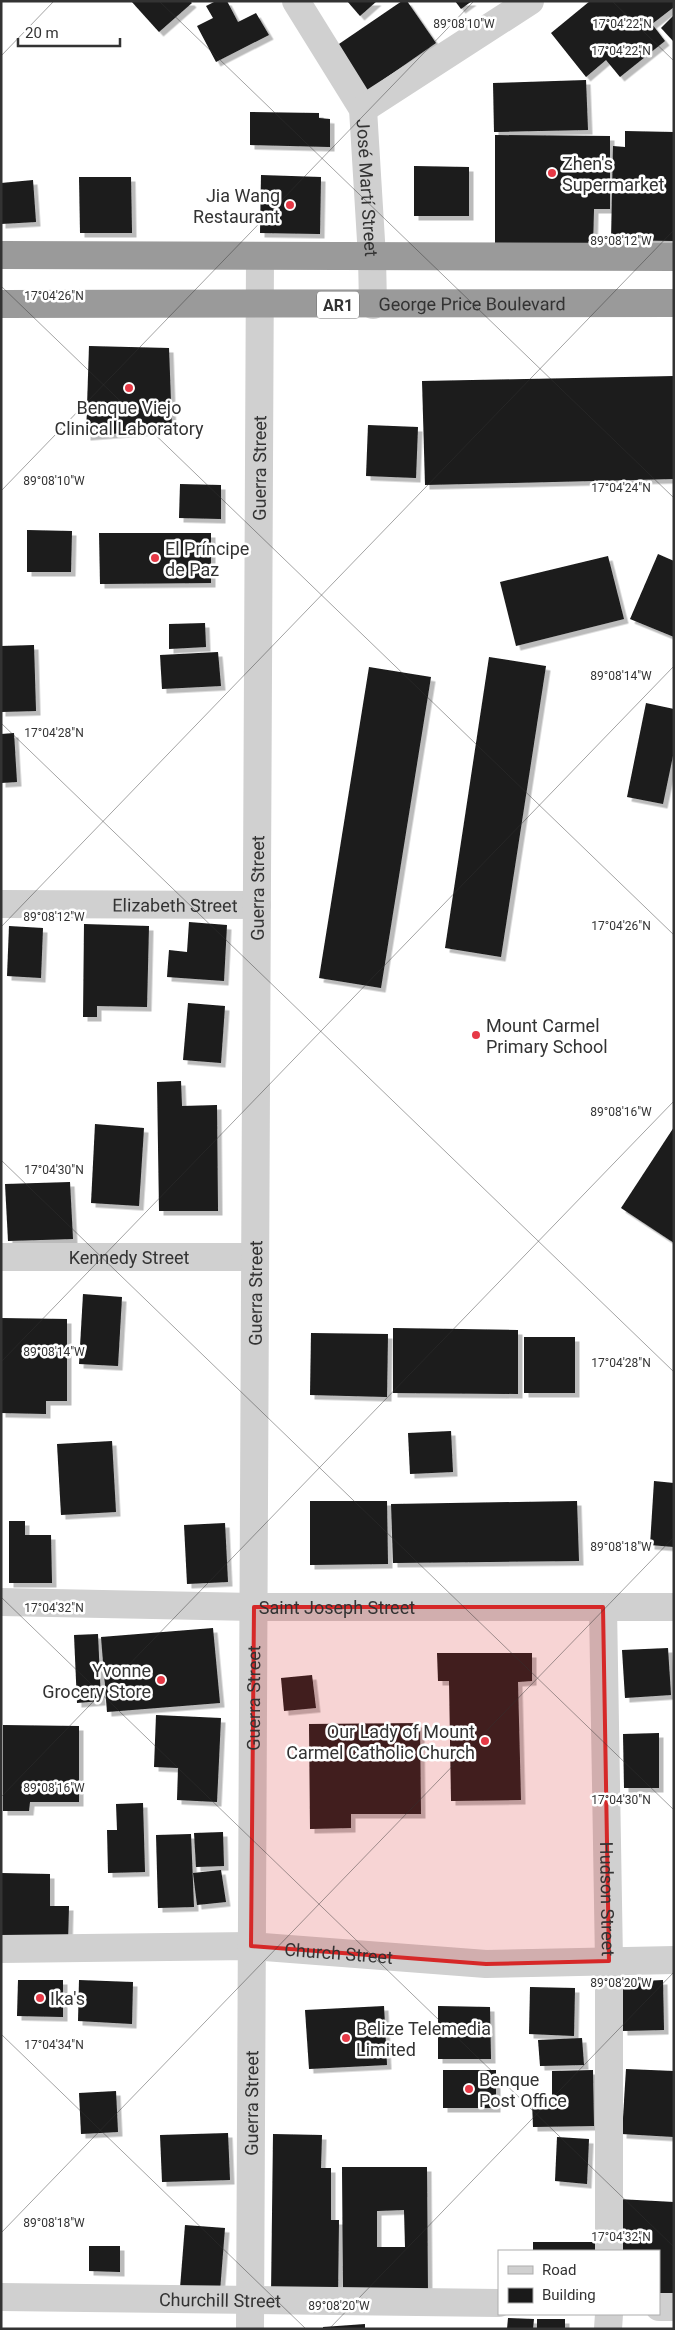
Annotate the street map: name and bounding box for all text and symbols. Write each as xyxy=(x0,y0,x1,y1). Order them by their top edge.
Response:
scale bar xyxy=(18,15,120,47)
text: 89°08'10"W xyxy=(433,17,495,31)
text: 17°04'22"N xyxy=(592,17,652,31)
text: 20 m xyxy=(25,24,59,42)
text: 17°04'22"N xyxy=(591,44,651,58)
street label: José Martí Street xyxy=(353,118,382,257)
place label: Zhen's Supermarket xyxy=(562,153,665,195)
marker: Zhen's Supermarket xyxy=(546,167,558,179)
place label: Jia Wang Restaurant xyxy=(193,185,280,227)
marker: Jia Wang Restaurant xyxy=(284,199,296,211)
text: 89°08'12"W xyxy=(590,234,652,248)
text: 17°04'26"N xyxy=(24,289,84,303)
road number: AR1 xyxy=(317,292,359,318)
street label: George Price Boulevard xyxy=(378,293,566,314)
marker: Benque Viejo Clinical Laboratory xyxy=(123,382,135,394)
place label: Benque Viejo Clinical Laboratory xyxy=(55,397,204,439)
street label: Guerra Street xyxy=(248,415,270,521)
text: 89°08'10"W xyxy=(23,474,85,488)
text: 17°04'24"N xyxy=(591,481,651,495)
place label: El Príncipe de Paz xyxy=(165,538,249,580)
marker: El Príncipe de Paz xyxy=(149,552,161,564)
text: 89°08'14"W xyxy=(590,669,652,683)
text: 17°04'28"N xyxy=(24,726,84,740)
street label: Guerra Street xyxy=(246,835,268,941)
street label: Elizabeth Street xyxy=(112,894,238,915)
text: 89°08'12"W xyxy=(23,910,85,924)
text: 17°04'26"N xyxy=(591,919,651,933)
place label: Mount Carmel Primary School xyxy=(486,1015,608,1057)
marker: Mount Carmel Primary School xyxy=(470,1029,482,1041)
text: 89°08'16"W xyxy=(590,1105,652,1119)
text: 17°04'30"N xyxy=(24,1163,84,1177)
street label: Guerra Street xyxy=(244,1240,266,1346)
street label: Kennedy Street xyxy=(69,1247,189,1268)
text: 89°08'14"W xyxy=(23,1345,85,1359)
text: 17°04'28"N xyxy=(591,1356,651,1370)
text: 89°08'18"W xyxy=(590,1540,652,1554)
street label: Saint Joseph Street xyxy=(259,1597,415,1618)
text: 17°04'32"N xyxy=(24,1601,84,1615)
street label: Guerra Street xyxy=(242,1645,264,1751)
place label: Yvonne Grocery Store xyxy=(42,1660,151,1702)
marker: Yvonne Grocery Store xyxy=(155,1674,167,1686)
place label: Our Lady of Mount Carmel Catholic Church xyxy=(286,1721,475,1763)
marker: Our Lady of Mount Carmel Catholic Church xyxy=(479,1735,491,1747)
text: 89°08'16"W xyxy=(23,1781,85,1795)
text: 17°04'30"N xyxy=(591,1793,651,1807)
street label: Hudson Street xyxy=(596,1842,619,1956)
street label: Church Street xyxy=(284,1938,394,1967)
text: 89°08'20"W xyxy=(590,1976,652,1990)
place label: Ika's xyxy=(50,1988,85,2009)
marker: Ika's xyxy=(34,1992,46,2004)
place label: Belize Telemedia Limited xyxy=(356,2018,491,2060)
marker: Belize Telemedia Limited xyxy=(340,2032,352,2044)
text: 17°04'34"N xyxy=(24,2038,84,2052)
street label: Guerra Street xyxy=(240,2050,262,2156)
place label: Benque Post Office xyxy=(479,2069,567,2111)
marker: Benque Post Office xyxy=(463,2083,475,2095)
text: 89°08'18"W xyxy=(23,2216,85,2230)
text: 17°04'32"N xyxy=(591,2230,651,2244)
legend xyxy=(498,2250,660,2315)
text: Road xyxy=(542,2261,576,2279)
text: Building xyxy=(542,2286,596,2304)
street label: Churchill Street xyxy=(159,2288,281,2311)
text: 89°08'20"W xyxy=(308,2299,370,2313)

